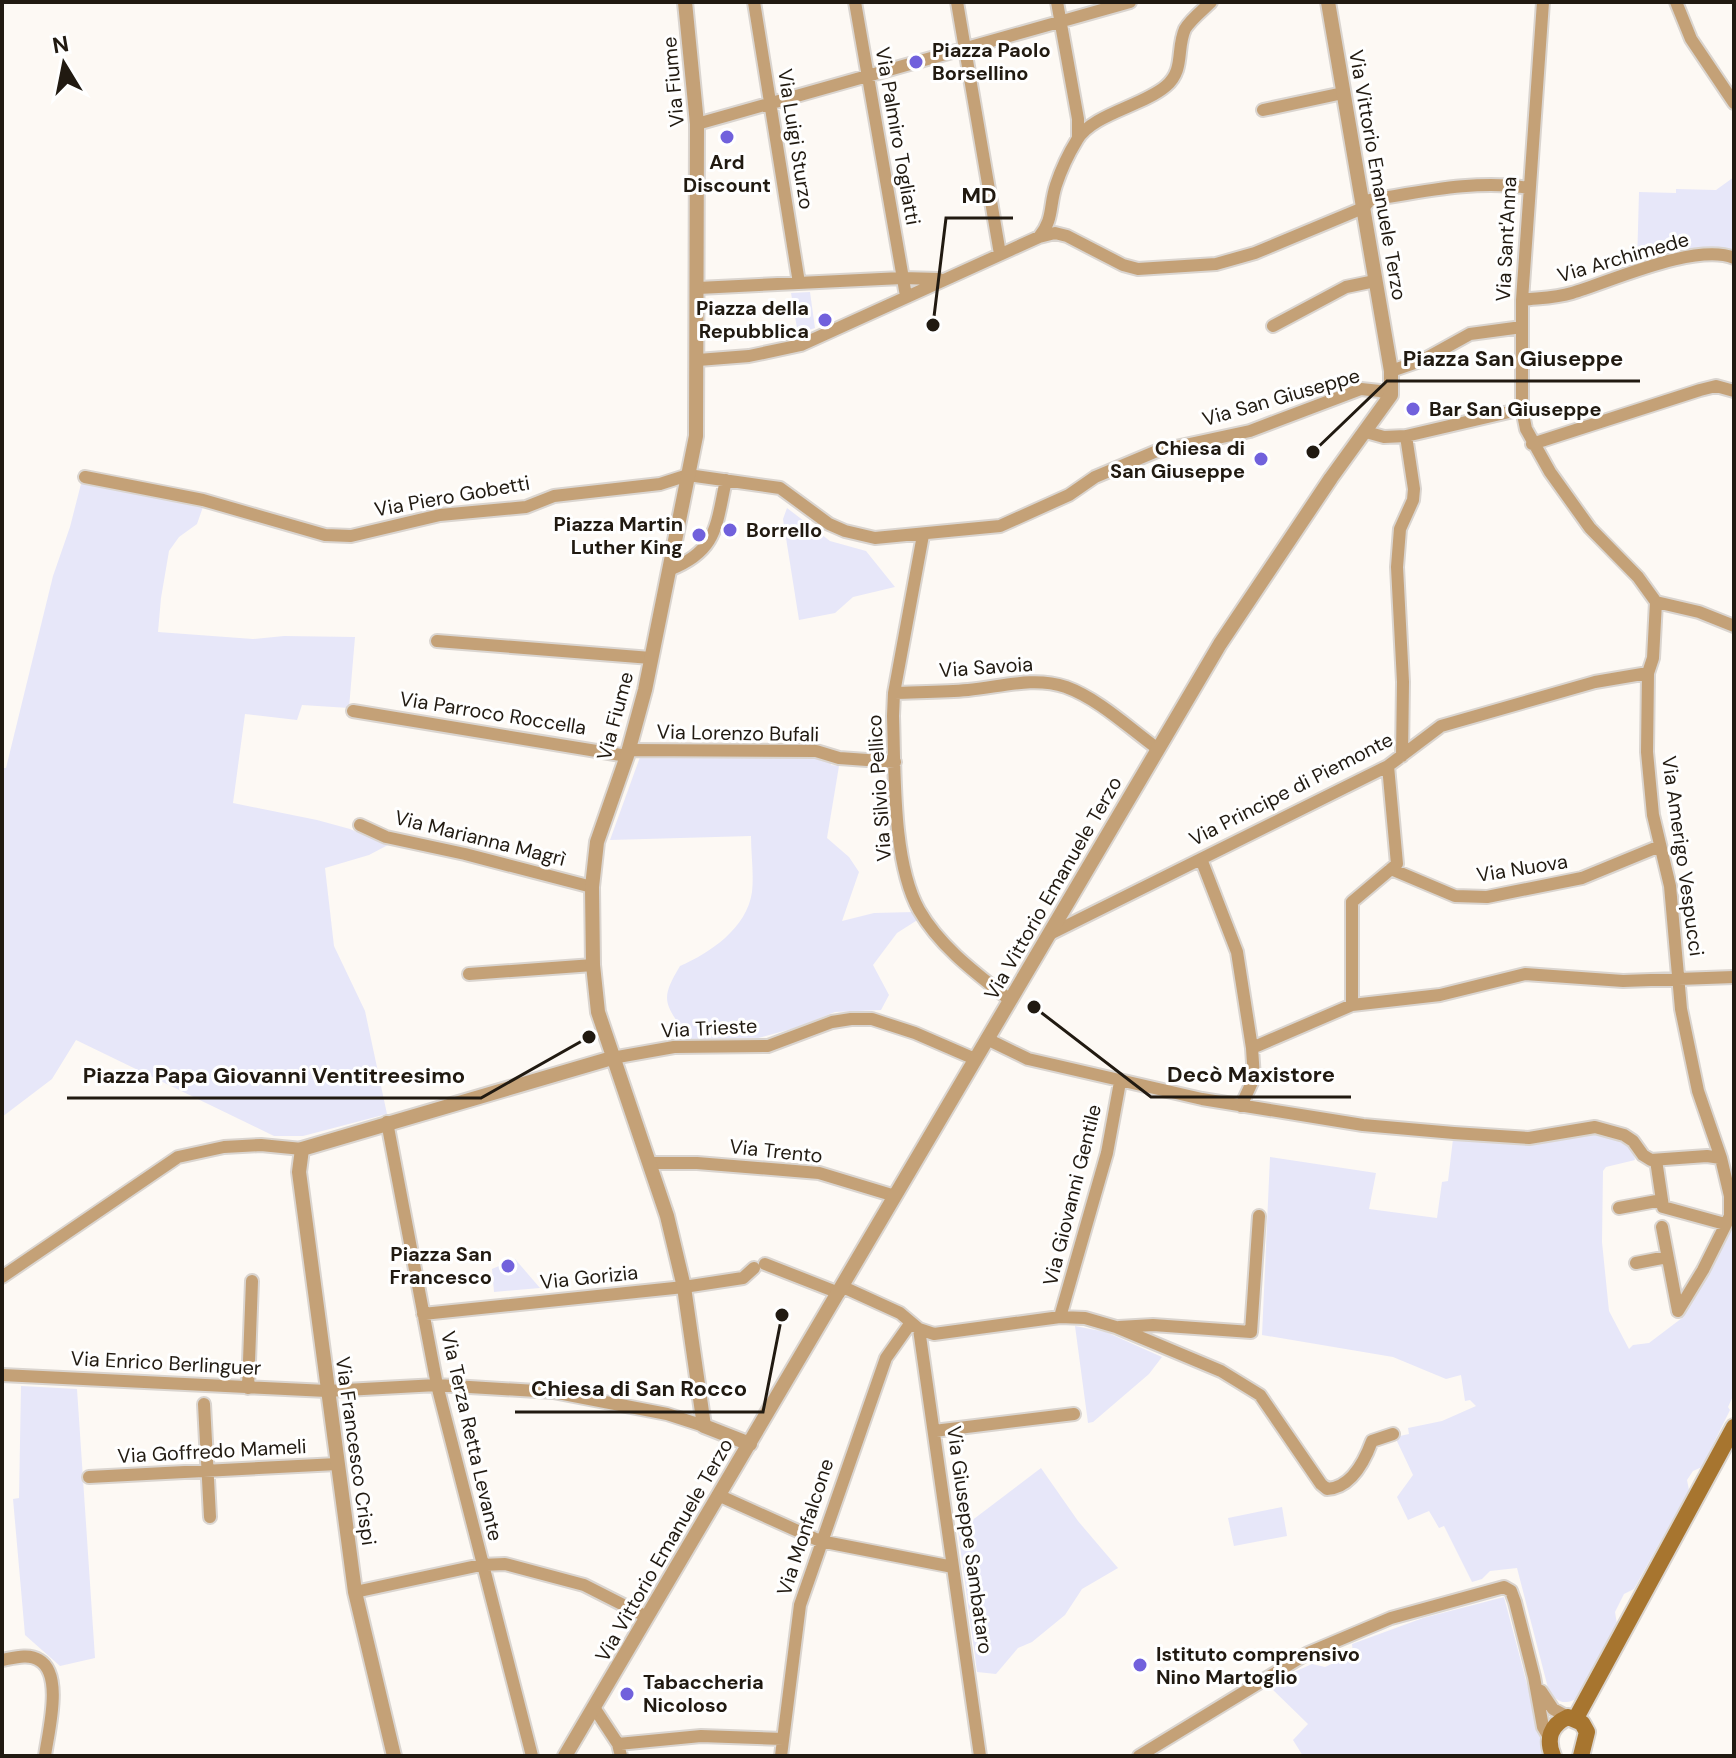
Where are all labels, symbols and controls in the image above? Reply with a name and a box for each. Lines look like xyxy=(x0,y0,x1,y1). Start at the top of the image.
north arrow xyxy=(24,24,104,104)
text: N xyxy=(50,29,71,60)
street label: Via Fiume xyxy=(656,36,690,128)
place label: Piazza Paolo Borsellino xyxy=(932,37,1051,86)
street label: Via Palmiro Togliatti xyxy=(870,45,926,227)
street label: Via Vittorio Emanuele Terzo xyxy=(1343,48,1413,302)
marker: Piazza Paolo Borsellino xyxy=(907,53,925,71)
street label: Via Luigi Sturzo xyxy=(772,67,820,211)
marker: Ard Discount xyxy=(718,128,736,146)
place label: Ard Discount xyxy=(683,149,771,198)
callout: MD xyxy=(946,172,1013,218)
street label: Via Sant'Anna xyxy=(1490,176,1522,302)
text: MD xyxy=(961,181,997,210)
street label: Via Archimede xyxy=(1554,226,1692,288)
place label: Piazza della Repubblica xyxy=(696,295,809,344)
marker: Piazza della Repubblica xyxy=(816,311,834,329)
callout: Piazza San Giuseppe xyxy=(1387,335,1640,381)
text: Piazza San Giuseppe xyxy=(1403,344,1623,373)
street label: Via San Giuseppe xyxy=(1199,362,1363,432)
place label: Bar San Giuseppe xyxy=(1429,396,1601,422)
marker: Bar San Giuseppe xyxy=(1404,400,1422,418)
place label: Chiesa di San Giuseppe xyxy=(1110,435,1245,484)
marker: Chiesa di San Giuseppe xyxy=(1252,450,1270,468)
street label: Via Piero Gobetti xyxy=(372,470,532,522)
place label: Piazza Martin Luther King xyxy=(553,511,683,560)
place label: Borrello xyxy=(746,517,822,543)
marker: Borrello xyxy=(721,521,739,539)
marker: Piazza Martin Luther King xyxy=(690,526,708,544)
street label: Via Savoia xyxy=(938,651,1034,683)
street label: Via Fiume xyxy=(591,669,639,763)
street label: Via Parroco Roccella xyxy=(398,685,588,741)
street label: Via Silvio Pellico xyxy=(861,714,897,862)
street label: Via Lorenzo Bufali xyxy=(656,719,820,747)
street label: Via Principe di Piemonte xyxy=(1185,726,1397,852)
street label: Via Amerigo Vespucci xyxy=(1656,754,1710,958)
street label: Via Vittorio Emanuele Terzo xyxy=(978,772,1128,1004)
street label: Via Marianna Magrì xyxy=(392,804,569,872)
street label: Via Nuova xyxy=(1475,848,1569,888)
street label: Via Trieste xyxy=(660,1012,758,1044)
callout: Decò Maxistore xyxy=(1151,1051,1351,1097)
callout: Piazza Papa Giovanni Ventitreesimo xyxy=(67,1052,481,1098)
text: Decò Maxistore xyxy=(1167,1060,1335,1089)
text: Piazza Papa Giovanni Ventitreesimo xyxy=(83,1061,465,1090)
street label: Via Giovanni Gentile xyxy=(1037,1102,1107,1288)
street label: Via Trento xyxy=(728,1133,824,1169)
place label: Piazza San Francesco xyxy=(389,1241,492,1290)
marker: Piazza San Francesco xyxy=(499,1257,517,1275)
street label: Via Gorizia xyxy=(539,1259,639,1295)
street label: Via Terza Retta Levante xyxy=(435,1329,509,1543)
street label: Via Enrico Berlinguer xyxy=(70,1345,262,1381)
street label: Via Francesco Crispi xyxy=(330,1355,382,1547)
callout: Chiesa di San Rocco xyxy=(515,1366,763,1412)
text: Chiesa di San Rocco xyxy=(531,1374,747,1403)
street label: Via Giuseppe Sambataro xyxy=(941,1424,999,1656)
street label: Via Goffredo Mameli xyxy=(117,1433,307,1469)
street label: Via Vittorio Emanuele Terzo xyxy=(589,1434,739,1666)
street label: Via Monfalcone xyxy=(771,1455,839,1599)
place label: Istituto comprensivo Nino Martoglio xyxy=(1156,1641,1360,1690)
marker: Istituto comprensivo Nino Martoglio xyxy=(1131,1656,1149,1674)
place label: Tabaccheria Nicoloso xyxy=(643,1669,764,1718)
marker: Tabaccheria Nicoloso xyxy=(618,1685,636,1703)

